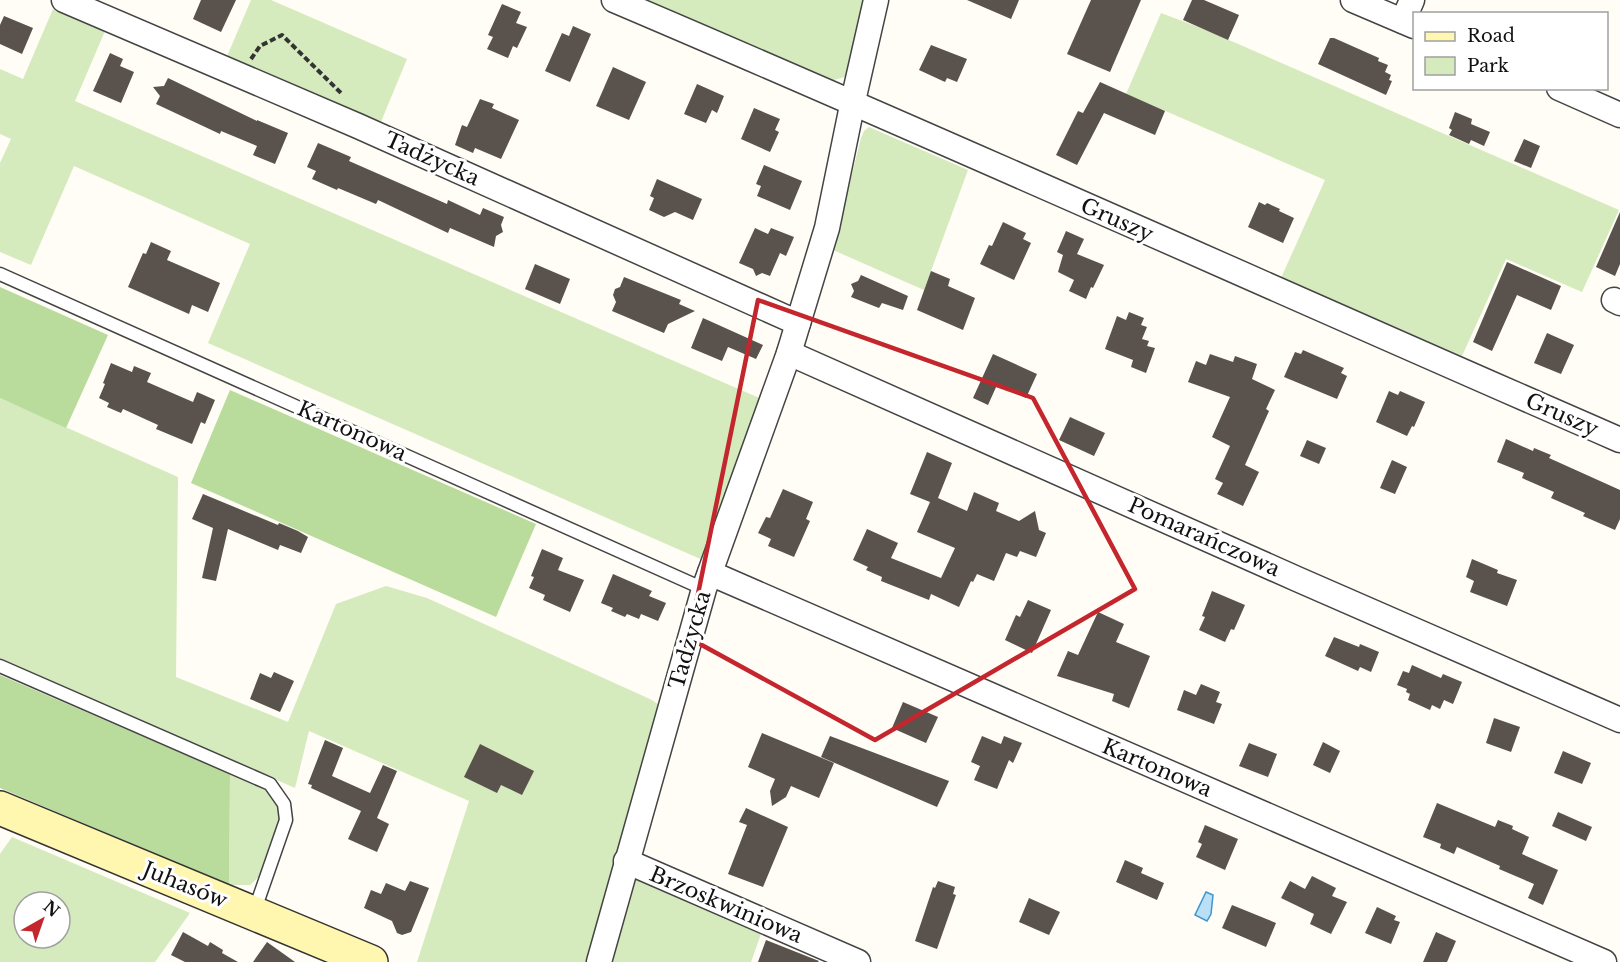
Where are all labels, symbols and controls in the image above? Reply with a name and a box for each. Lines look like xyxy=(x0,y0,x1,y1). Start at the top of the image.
legend xyxy=(1413,12,1608,90)
text: Road xyxy=(1467,25,1515,47)
text: Park xyxy=(1467,55,1509,77)
street label: Tadżycka xyxy=(381,127,484,192)
street label: Gruszy xyxy=(1077,192,1158,248)
street label: Gruszy xyxy=(1522,387,1603,443)
street label: Kartonowa xyxy=(293,395,411,467)
street label: Pomarańczowa xyxy=(1124,492,1284,582)
street label: Tadżycka xyxy=(664,588,717,692)
street label: Kartonowa xyxy=(1098,733,1216,803)
street label: Juhasów xyxy=(136,855,231,914)
street label: Brzoskwiniowa xyxy=(646,861,807,949)
north arrow xyxy=(12,890,72,950)
text: N xyxy=(39,896,64,921)

